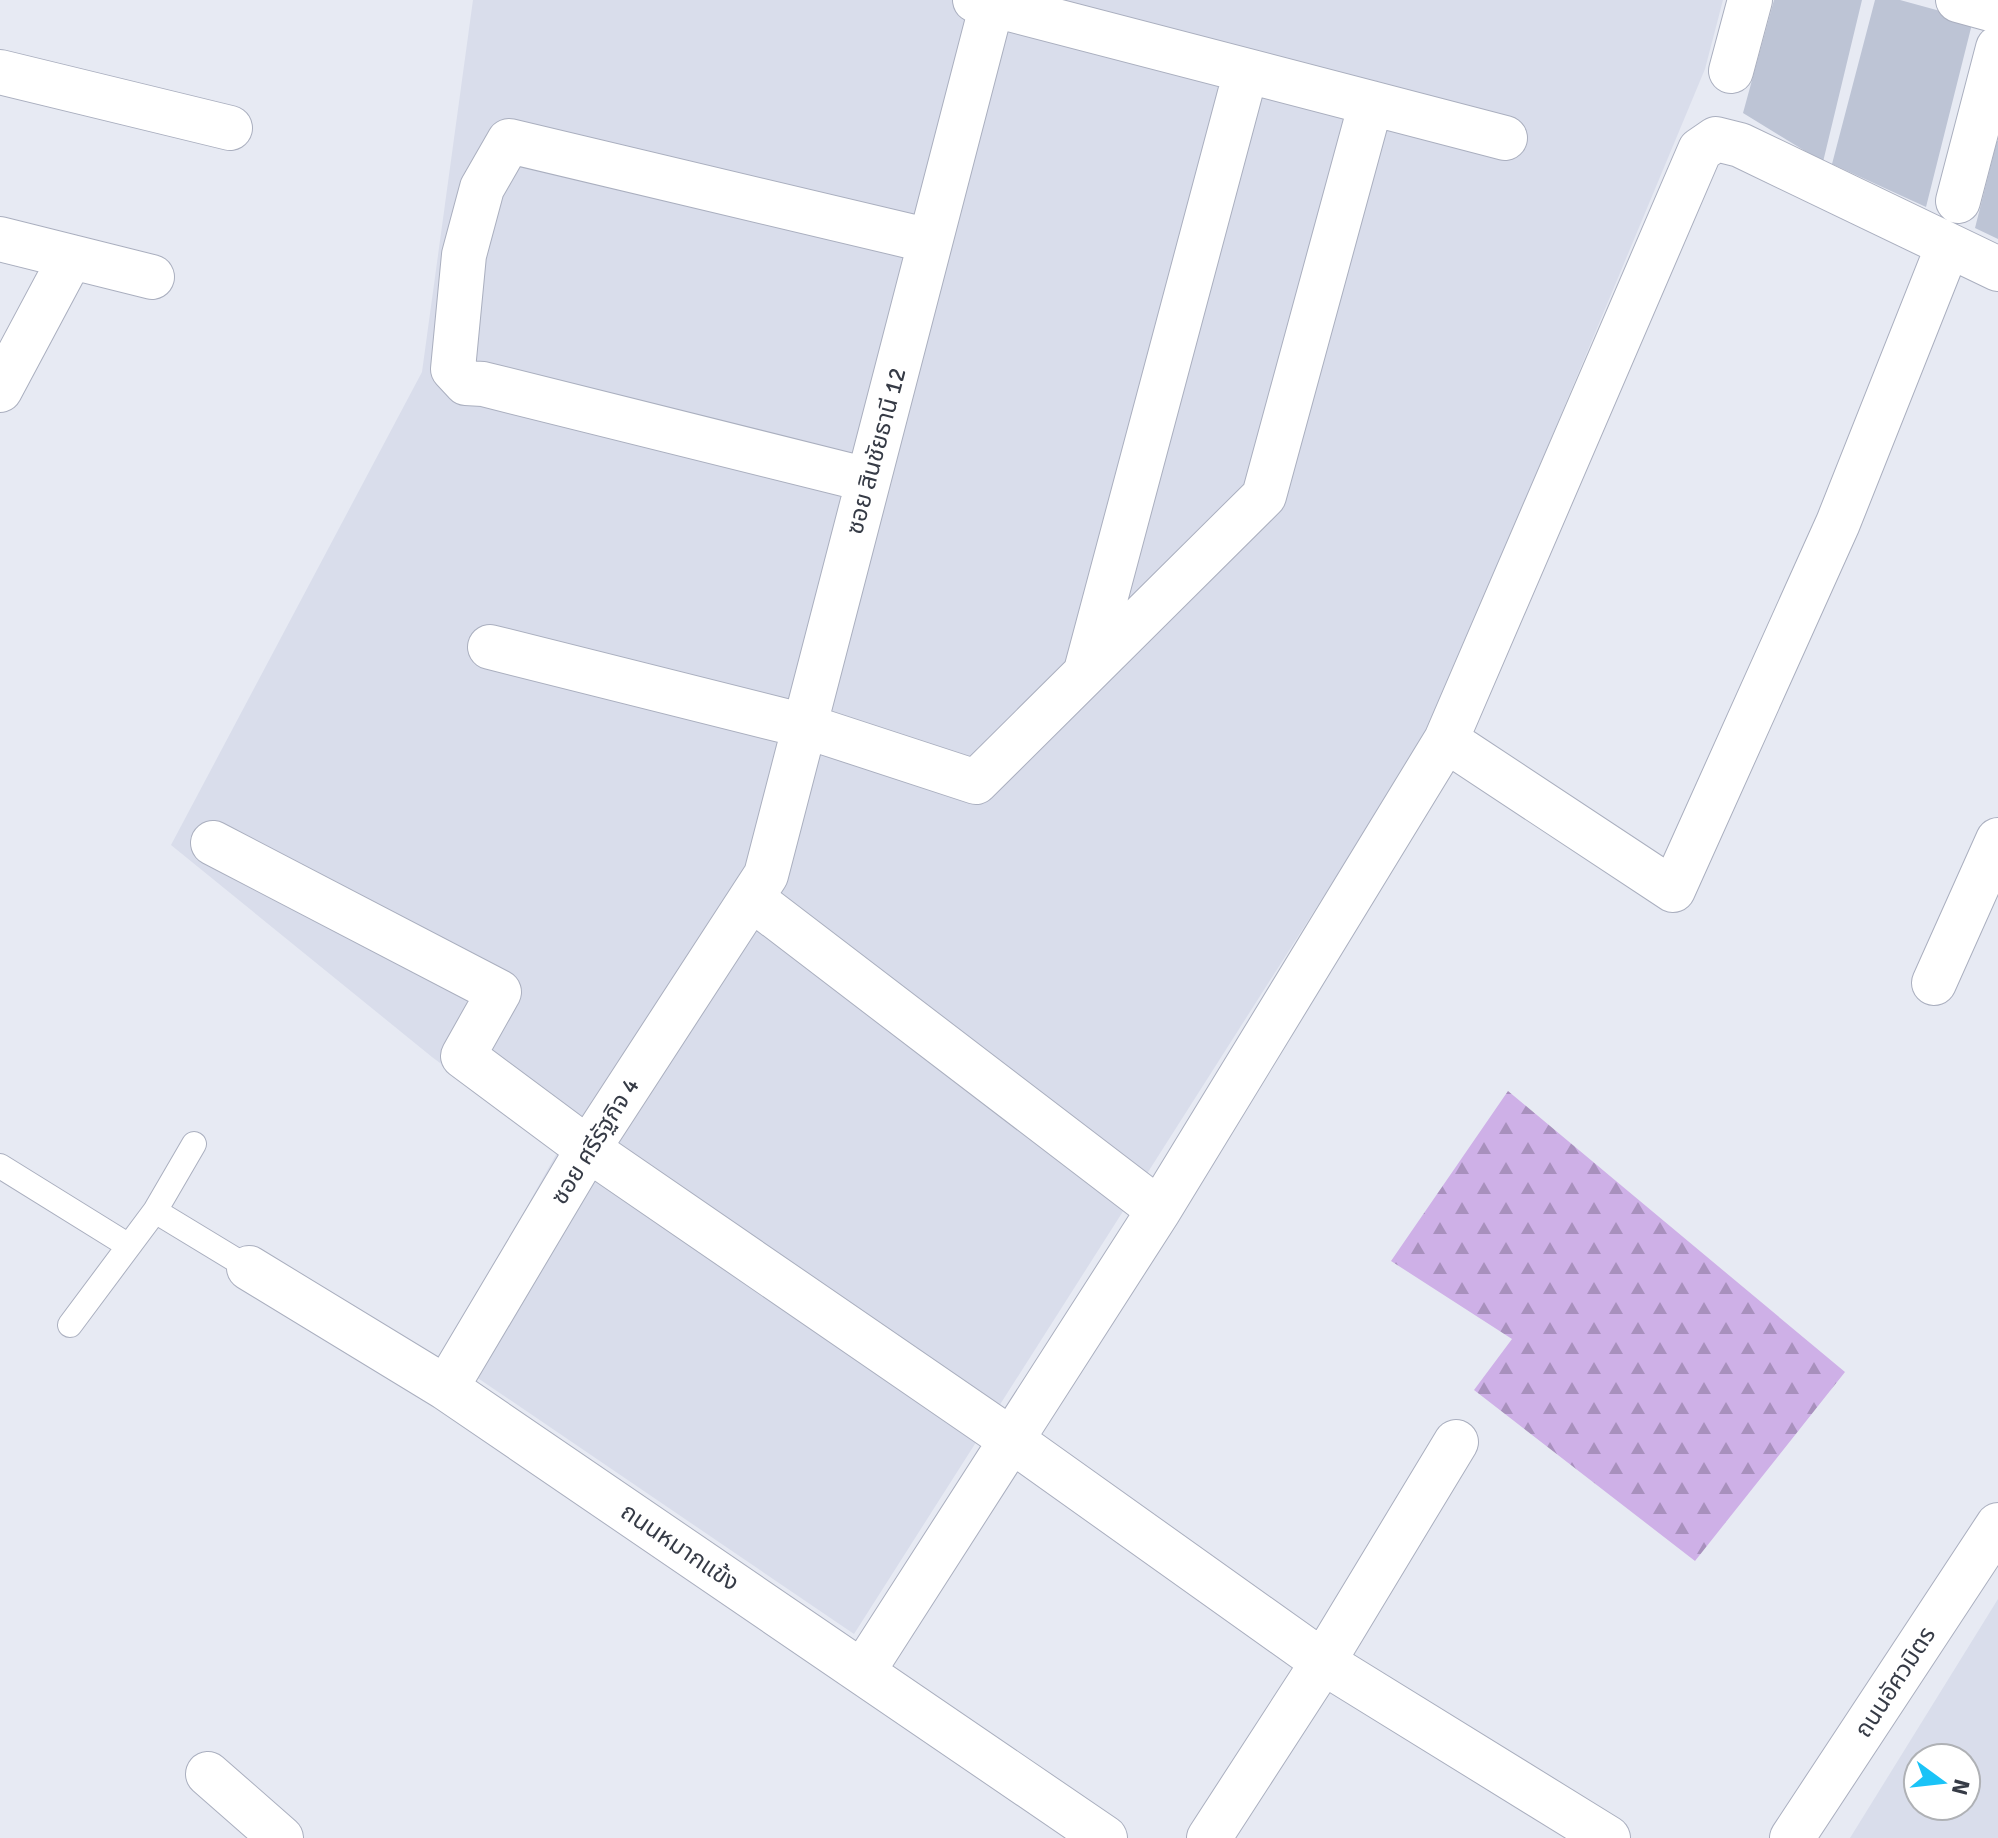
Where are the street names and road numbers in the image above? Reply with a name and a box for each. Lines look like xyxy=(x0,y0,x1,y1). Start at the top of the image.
street label: ซอย สินชัยธานี 12 xyxy=(839,364,913,538)
street label: ซอย ศรีรัฐกิจ 4 xyxy=(544,1072,646,1210)
street label: ถนนหมากแข้ง xyxy=(615,1496,745,1598)
street label: ถนนอัศวมิตร xyxy=(1848,1621,1942,1743)

